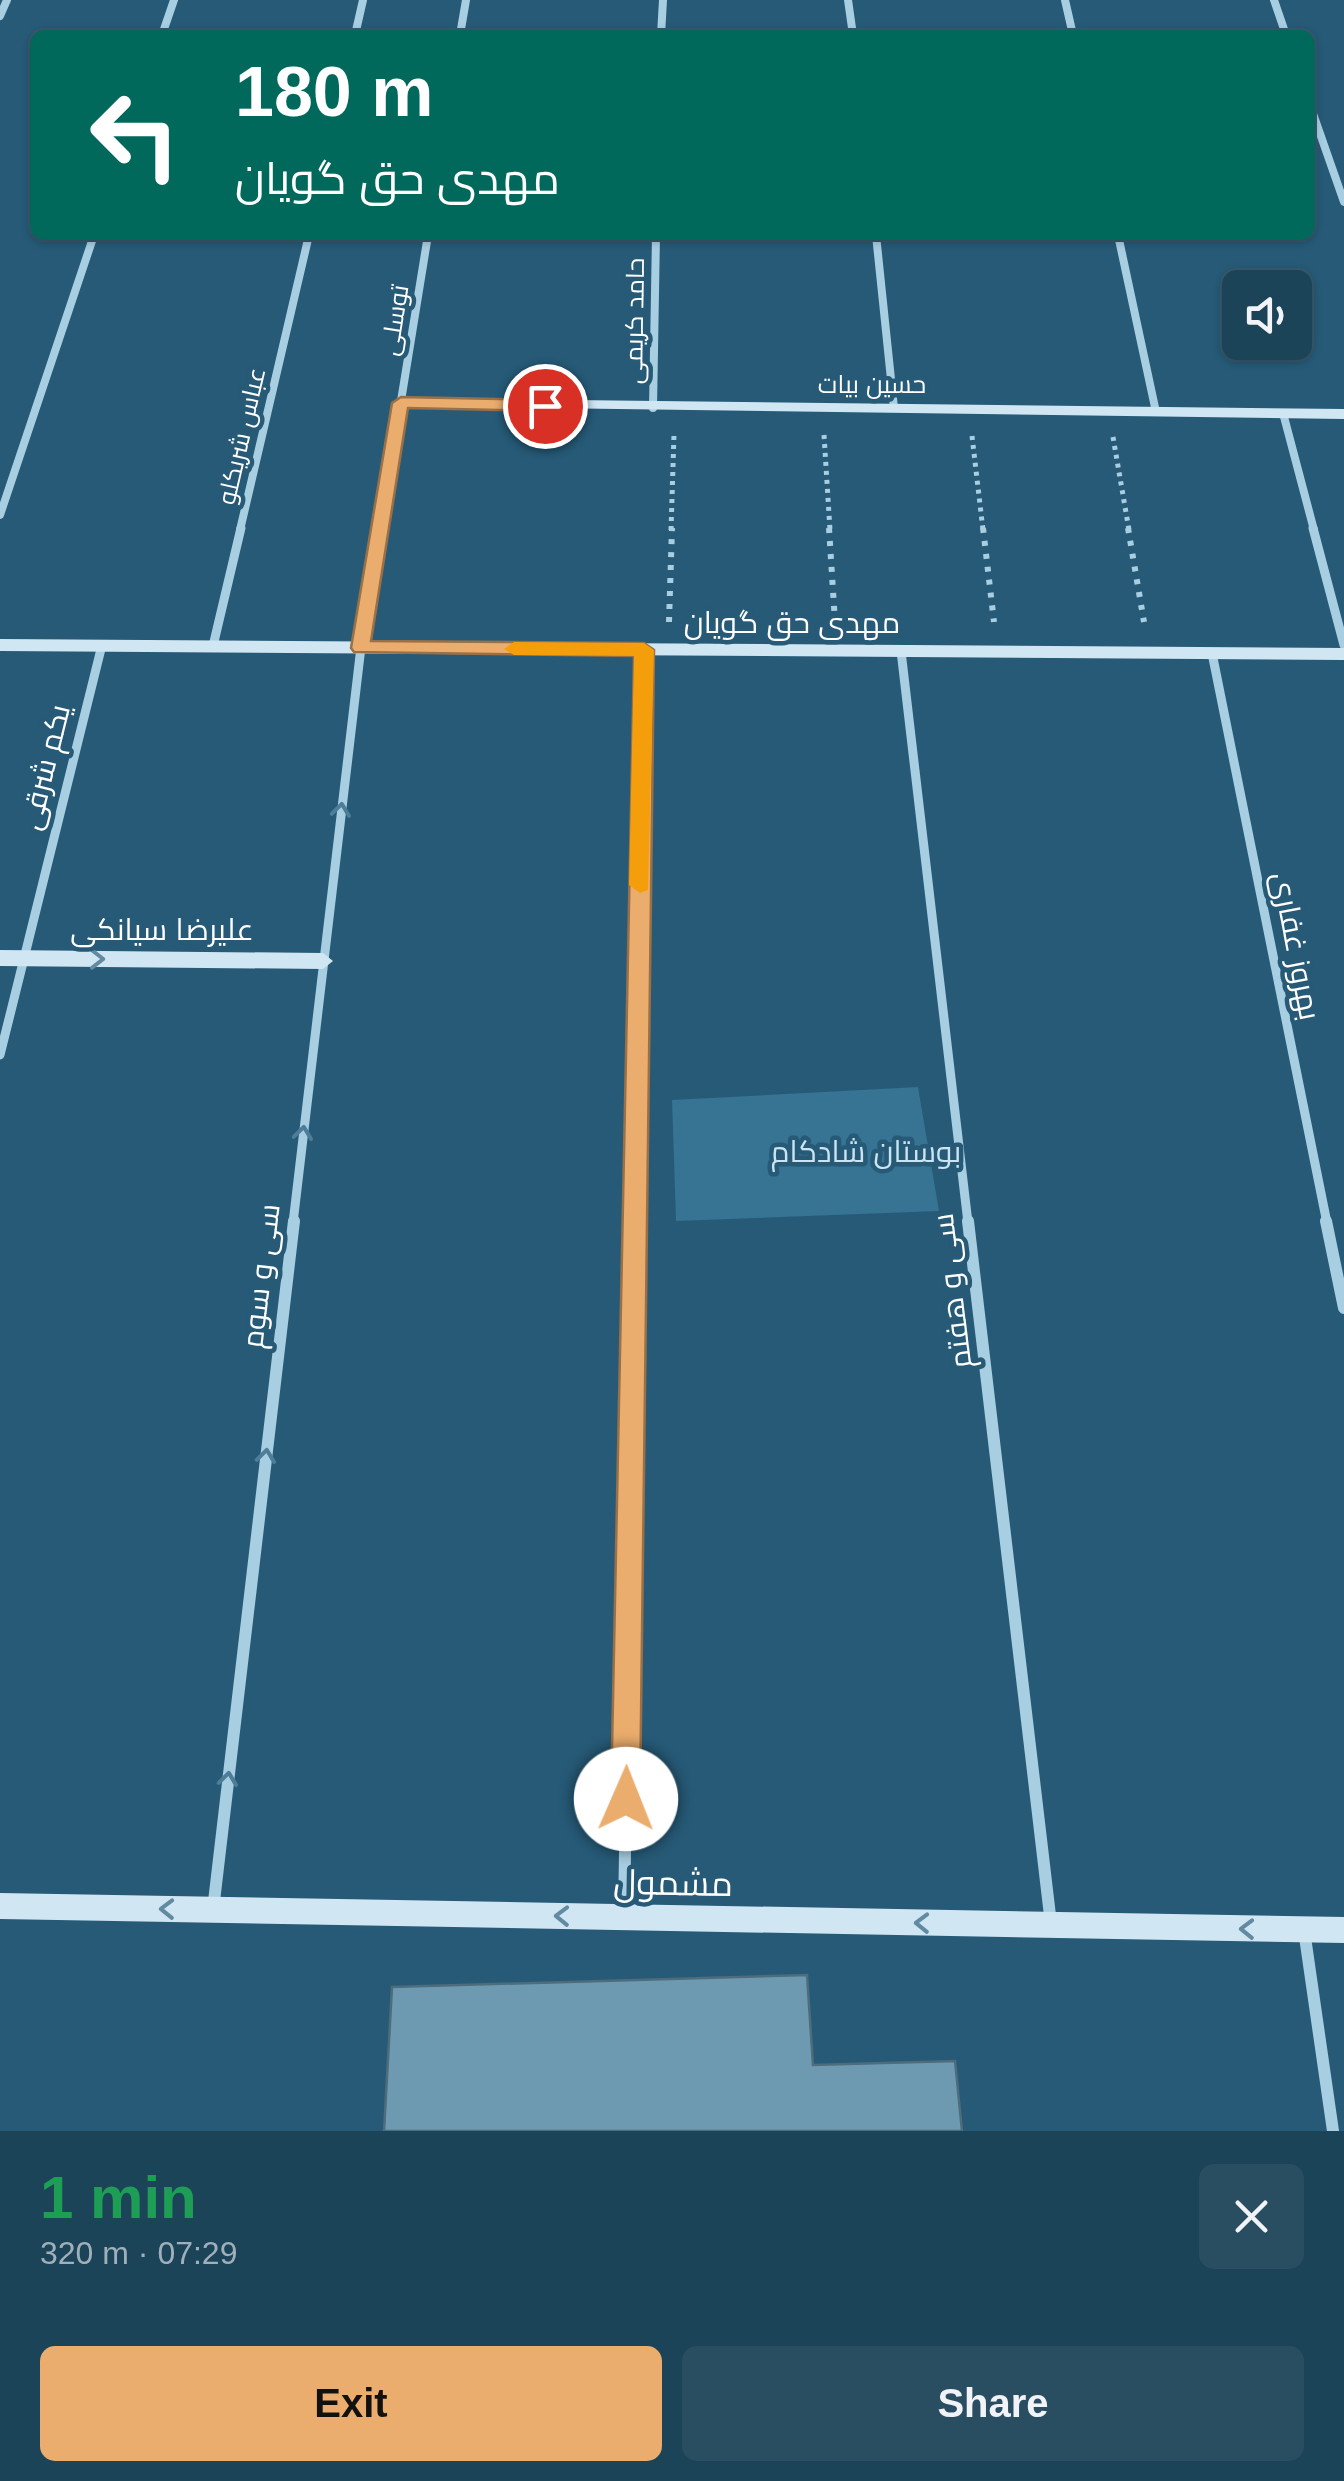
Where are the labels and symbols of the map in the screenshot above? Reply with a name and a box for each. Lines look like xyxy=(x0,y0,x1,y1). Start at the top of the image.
street label: حامد کریمی xyxy=(619,258,650,384)
street label: توسلی xyxy=(375,282,414,358)
pin xyxy=(503,364,588,449)
street label: عباس شریکلو xyxy=(212,365,271,507)
street label: حسین بیات xyxy=(818,370,926,399)
street label: مهدی حق گویان xyxy=(684,606,900,641)
street label: یکم شرقی xyxy=(13,701,80,834)
one-way arrow xyxy=(330,802,351,818)
street label: بهروز غفاری xyxy=(1264,869,1327,1023)
street label: علیرضا سیانکی xyxy=(70,913,254,948)
one-way arrow xyxy=(90,949,106,970)
one-way arrow xyxy=(292,1125,313,1141)
park label: بوستان شادکام xyxy=(771,1135,961,1172)
street label: سی و سوم xyxy=(235,1202,290,1351)
street label: سی و هفتم xyxy=(926,1211,981,1370)
one-way arrow xyxy=(254,1447,275,1464)
position arrow xyxy=(574,1747,678,1851)
one-way arrow xyxy=(217,1770,238,1786)
street label: مشمول xyxy=(613,1862,733,1905)
one-way arrow xyxy=(158,1899,174,1920)
one-way arrow xyxy=(553,1906,569,1927)
one-way arrow xyxy=(913,1912,928,1934)
one-way arrow xyxy=(1238,1918,1254,1939)

